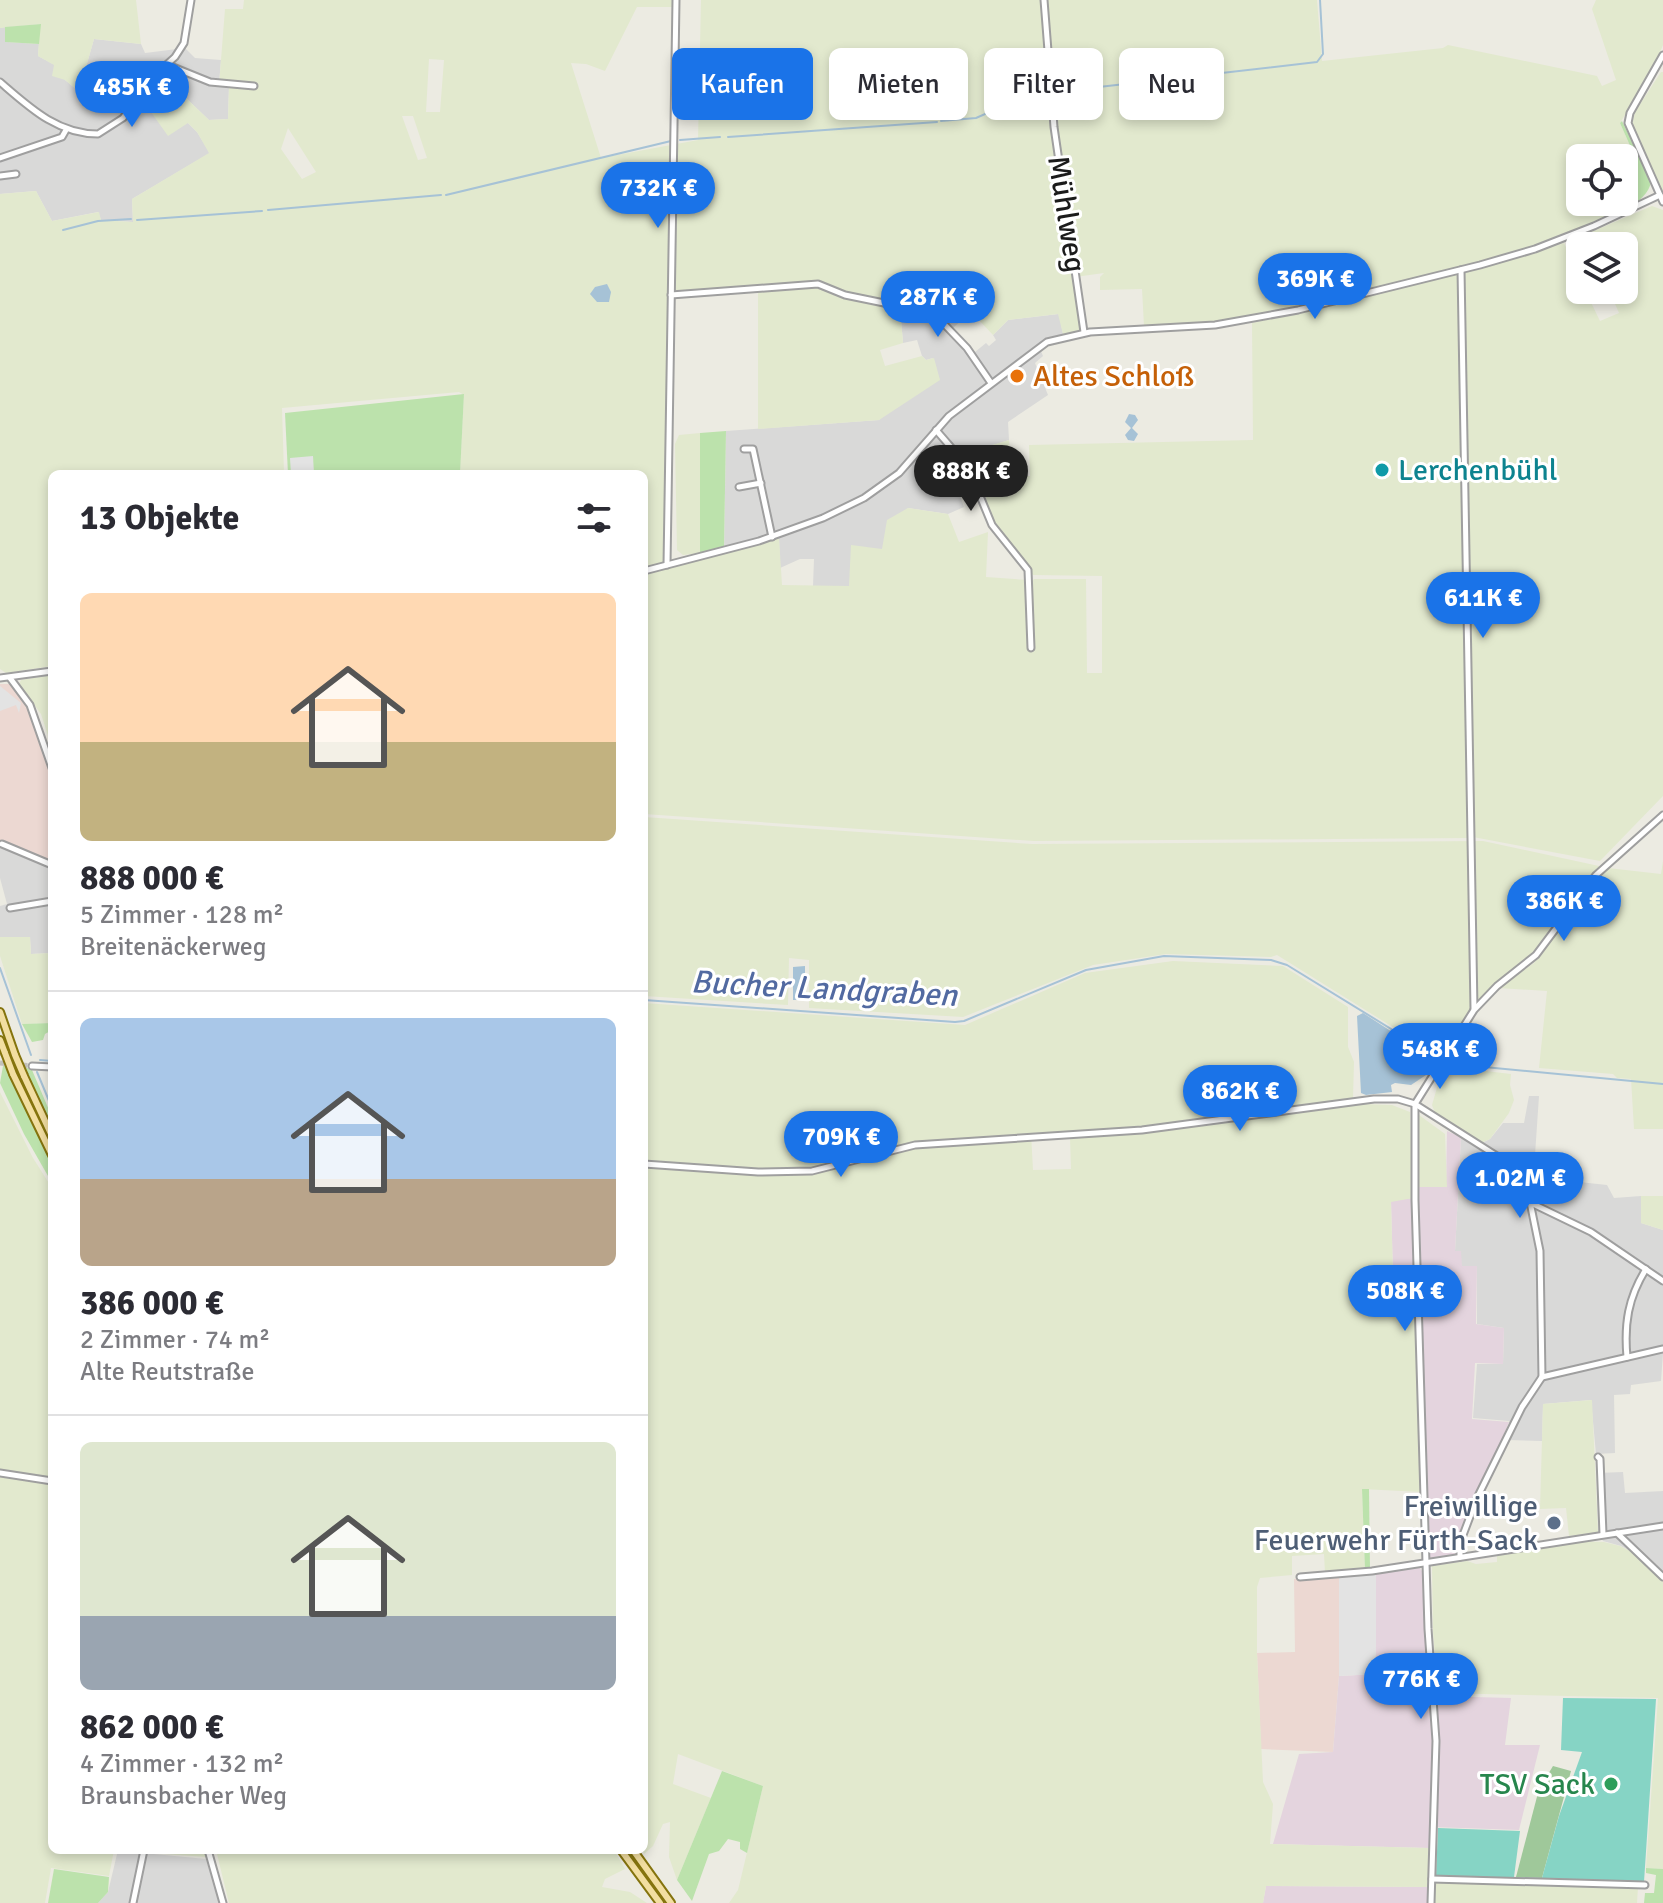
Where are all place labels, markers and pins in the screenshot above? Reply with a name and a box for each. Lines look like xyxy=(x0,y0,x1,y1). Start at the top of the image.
pin: 485K € xyxy=(67,61,197,129)
pin: 732K € xyxy=(593,162,723,230)
pin: 369K € xyxy=(1250,253,1380,321)
pin: 287K € xyxy=(873,271,1003,339)
place label: Altes Schloß xyxy=(1033,358,1194,395)
marker: Altes Schloß xyxy=(1008,367,1026,385)
pin: 888K € xyxy=(906,445,1036,513)
place label: Lerchenbühl xyxy=(1398,452,1558,489)
marker: Lerchenbühl xyxy=(1373,461,1391,479)
pin: 611K € xyxy=(1418,572,1548,640)
pin: 386K € xyxy=(1499,875,1629,943)
pin: 548K € xyxy=(1375,1023,1505,1091)
pin: 862K € xyxy=(1175,1065,1305,1133)
pin: 709K € xyxy=(776,1111,906,1179)
pin: 1.02M € xyxy=(1446,1152,1594,1220)
pin: 508K € xyxy=(1340,1265,1470,1333)
place label: Freiwillige Feuerwehr Fürth-Sack xyxy=(1254,1488,1538,1559)
marker: Freiwillige Feuerwehr Fürth-Sack xyxy=(1545,1514,1563,1532)
pin: 776K € xyxy=(1356,1653,1486,1721)
place label: TSV Sack xyxy=(1480,1766,1595,1803)
marker: TSV Sack xyxy=(1602,1775,1620,1793)

